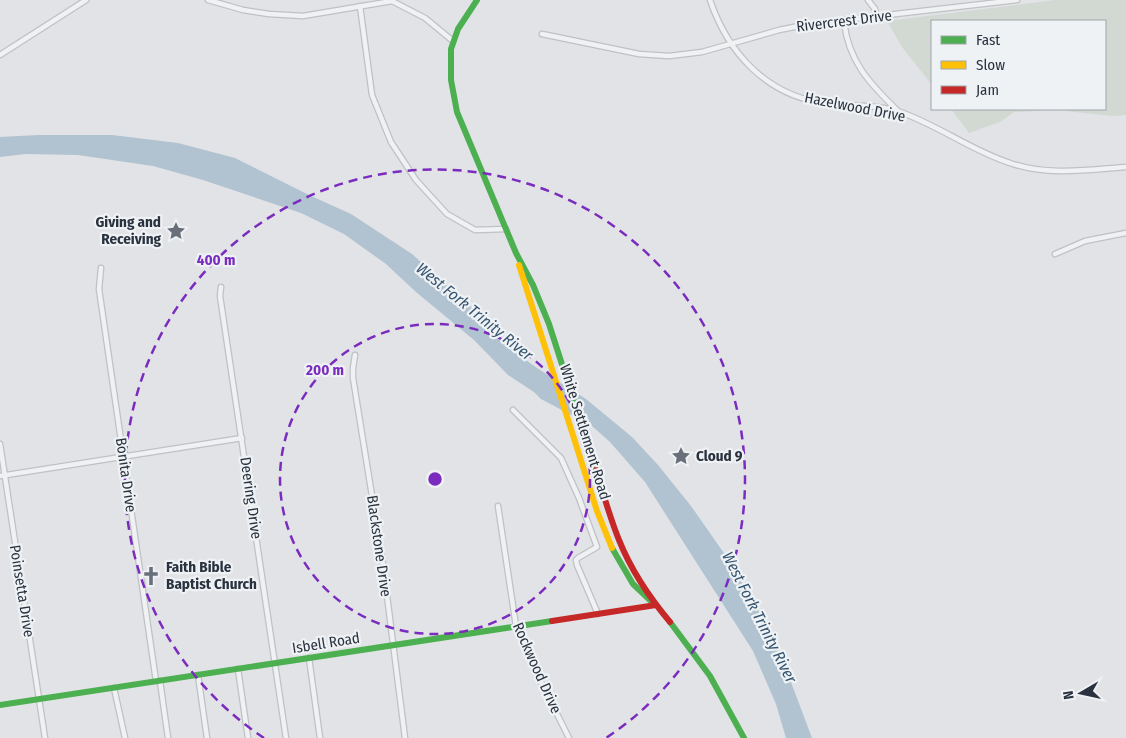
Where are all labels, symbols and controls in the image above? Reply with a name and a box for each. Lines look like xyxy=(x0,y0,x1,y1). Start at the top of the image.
street label: Rivercrest Drive xyxy=(795,6,893,36)
legend xyxy=(931,20,1106,110)
text: Fast xyxy=(976,31,1000,49)
text: Slow xyxy=(976,56,1005,74)
text: Jam xyxy=(976,81,999,99)
street label: Hazelwood Drive xyxy=(803,88,907,126)
place label: Giving and Receiving xyxy=(95,213,162,248)
place icon: Giving and Receiving xyxy=(165,220,187,242)
text: 400 m xyxy=(197,251,235,269)
water label: West Fork Trinity River xyxy=(413,259,537,365)
text: 200 m xyxy=(305,361,344,379)
street label: White Settlement Road xyxy=(556,362,614,502)
street label: Bonita Drive xyxy=(112,437,140,513)
place icon: Cloud 9 xyxy=(670,445,692,467)
place label: Cloud 9 xyxy=(696,447,743,465)
street label: Deering Drive xyxy=(236,456,266,540)
centre of rings xyxy=(426,470,444,488)
street label: Blackstone Drive xyxy=(363,494,395,598)
street label: Poinsetta Drive xyxy=(6,544,38,638)
water label: West Fork Trinity River xyxy=(718,548,801,686)
place label: Faith Bible Baptist Church xyxy=(166,558,257,593)
church icon: Faith Bible Baptist Church xyxy=(140,565,162,587)
street label: Rockwood Drive xyxy=(509,619,565,717)
street label: Isbell Road xyxy=(291,629,361,657)
north arrow xyxy=(1056,668,1106,718)
text: N xyxy=(1060,689,1078,700)

